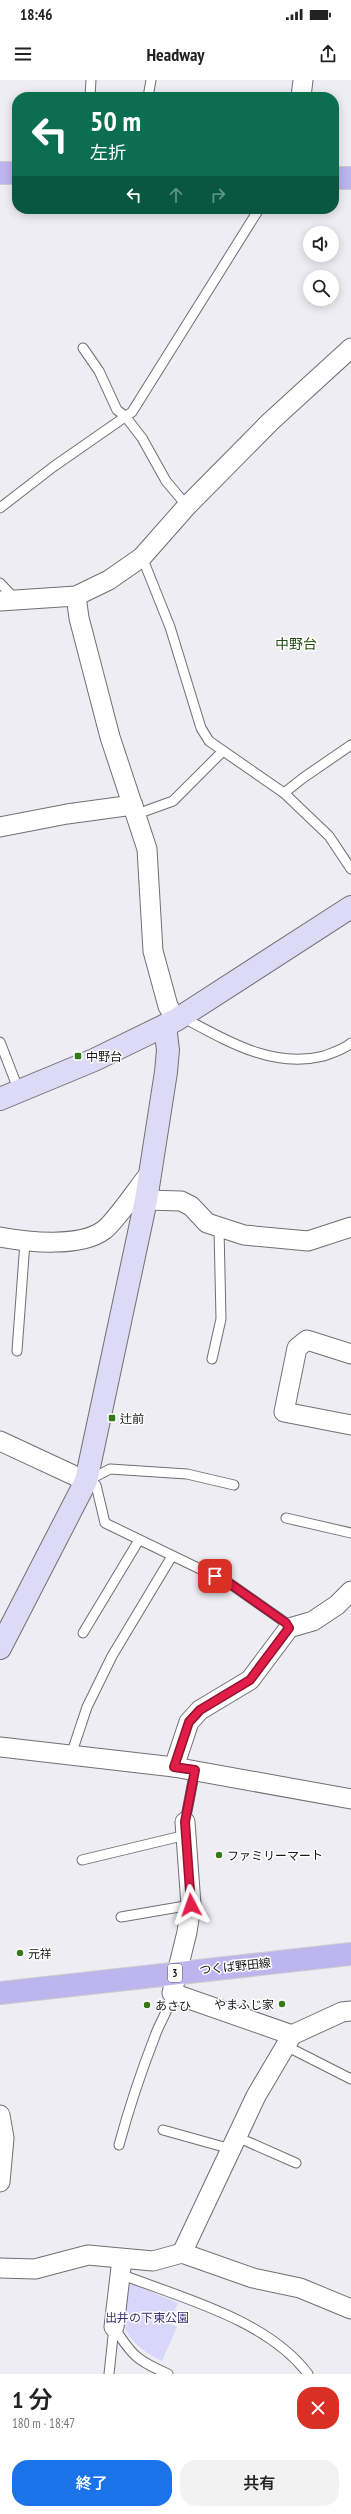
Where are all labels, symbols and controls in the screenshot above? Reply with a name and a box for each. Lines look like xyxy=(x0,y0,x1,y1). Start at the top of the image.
text: 18:46 xyxy=(20,5,52,24)
icon: menu xyxy=(12,43,34,65)
text: Headway xyxy=(146,43,205,66)
icon: share xyxy=(317,43,339,65)
text: 50 m xyxy=(90,102,141,139)
icon: left xyxy=(24,108,76,160)
text: 左折 xyxy=(90,141,126,164)
icon: left xyxy=(123,184,145,206)
icon: ahead xyxy=(165,184,187,206)
icon: right xyxy=(207,184,229,206)
map controls xyxy=(303,226,339,306)
button: sound xyxy=(303,226,339,262)
button: search xyxy=(303,270,339,306)
district label: 中野台 xyxy=(275,635,317,653)
place label: 中野台 xyxy=(86,1049,122,1064)
marker: 中野台 xyxy=(73,1051,83,1061)
place label: 辻前 xyxy=(120,1411,144,1426)
marker: 辻前 xyxy=(107,1413,117,1423)
pin xyxy=(198,1559,232,1593)
icon: arrive xyxy=(204,1565,226,1587)
place label: ファミリーマート xyxy=(227,1848,323,1863)
marker: ファミリーマート xyxy=(214,1850,224,1860)
position arrow xyxy=(170,1884,212,1926)
place label: 元祥 xyxy=(28,1946,52,1961)
marker: 元祥 xyxy=(15,1948,25,1958)
street label: つくば野田線 xyxy=(198,1955,272,1977)
road number: 3 xyxy=(168,1964,182,1982)
place label: やまふじ家 xyxy=(214,1997,274,2012)
place label: あさひ xyxy=(155,1998,191,2013)
marker: やまふじ家 xyxy=(277,1999,287,2009)
marker: あさひ xyxy=(142,2000,152,2010)
park label: 出井の下東公園 xyxy=(105,2310,189,2325)
text: 1 分 xyxy=(12,2384,52,2415)
button: close xyxy=(297,2387,339,2429)
text: 180 m · 18:47 xyxy=(12,2415,75,2432)
button: 終了 xyxy=(12,2460,172,2506)
button: 共有 xyxy=(180,2460,339,2506)

